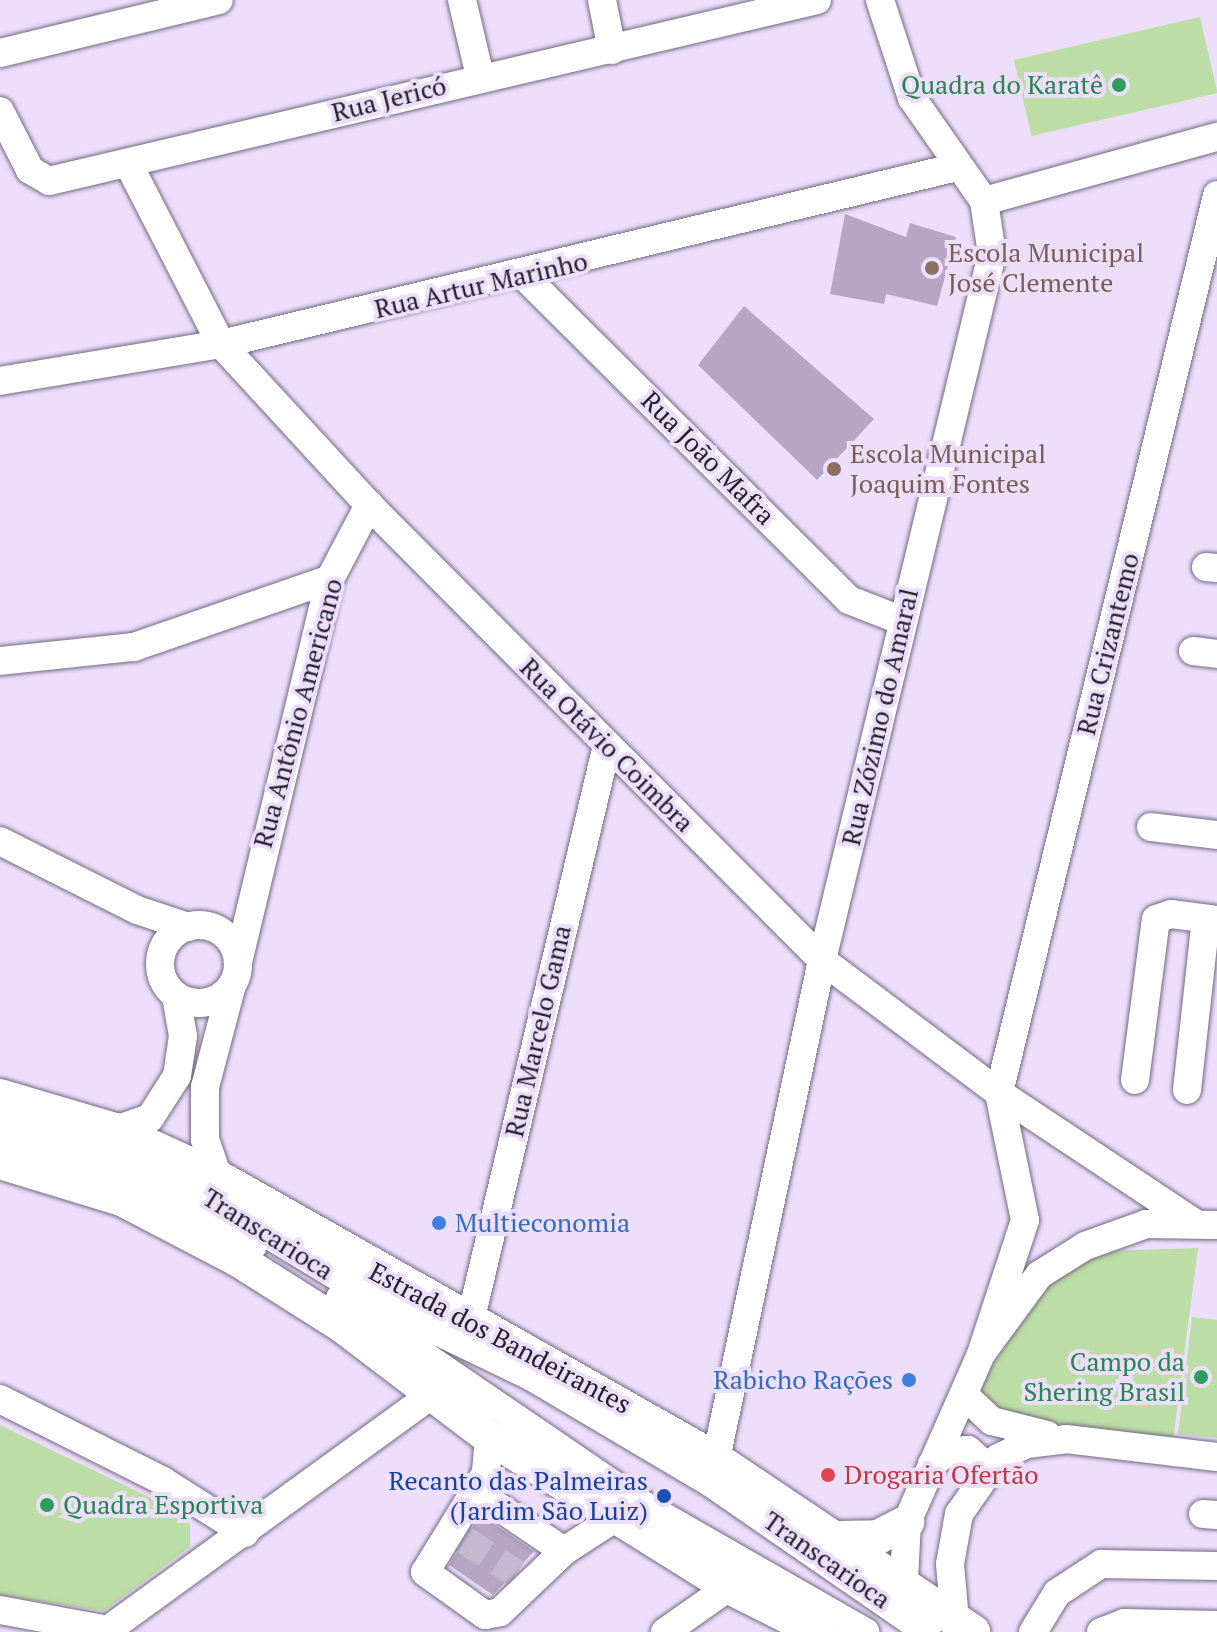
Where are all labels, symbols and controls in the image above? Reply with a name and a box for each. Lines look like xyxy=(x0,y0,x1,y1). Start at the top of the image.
place label: Quadra do Karatê xyxy=(901,69,1103,101)
street label: Rua Jericó xyxy=(329,70,449,128)
marker: Quadra do Karatê xyxy=(1110,76,1128,94)
place label: Escola Municipal José Clemente xyxy=(948,237,1144,298)
street label: Rua Artur Marinho xyxy=(371,245,591,325)
marker: Escola Municipal José Clemente xyxy=(923,259,941,277)
street label: Rua João Mafra xyxy=(635,385,781,531)
place label: Escola Municipal Joaquim Fontes xyxy=(850,438,1046,500)
marker: Escola Municipal Joaquim Fontes xyxy=(825,460,843,478)
street label: Rua Crizantemo xyxy=(1070,550,1146,738)
street label: Rua Antônio Americano xyxy=(247,575,349,851)
street label: Rua Zózimo do Amaral xyxy=(835,585,925,849)
street label: Rua Otávio Coimbra xyxy=(514,652,700,838)
street label: Rua Marcelo Gama xyxy=(498,922,578,1140)
street label: Transcarioca xyxy=(197,1182,339,1286)
place label: Multieconomia xyxy=(455,1207,630,1239)
marker: Multieconomia xyxy=(430,1214,448,1232)
street label: Estrada dos Bandeirantes xyxy=(364,1256,636,1420)
place label: Campo da Shering Brasil xyxy=(1023,1346,1185,1408)
place label: Rabicho Rações xyxy=(713,1364,893,1396)
marker: Campo da Shering Brasil xyxy=(1192,1368,1210,1386)
marker: Rabicho Rações xyxy=(900,1371,918,1389)
place label: Drogaria Ofertão xyxy=(844,1459,1039,1491)
place label: Recanto das Palmeiras (Jardim São Luiz) xyxy=(389,1465,648,1526)
marker: Drogaria Ofertão xyxy=(819,1466,837,1484)
marker: Recanto das Palmeiras (Jardim São Luiz) xyxy=(655,1487,673,1505)
place label: Quadra Esportiva xyxy=(63,1489,263,1521)
marker: Quadra Esportiva xyxy=(38,1496,56,1514)
street label: Transcarioca xyxy=(758,1505,896,1615)

